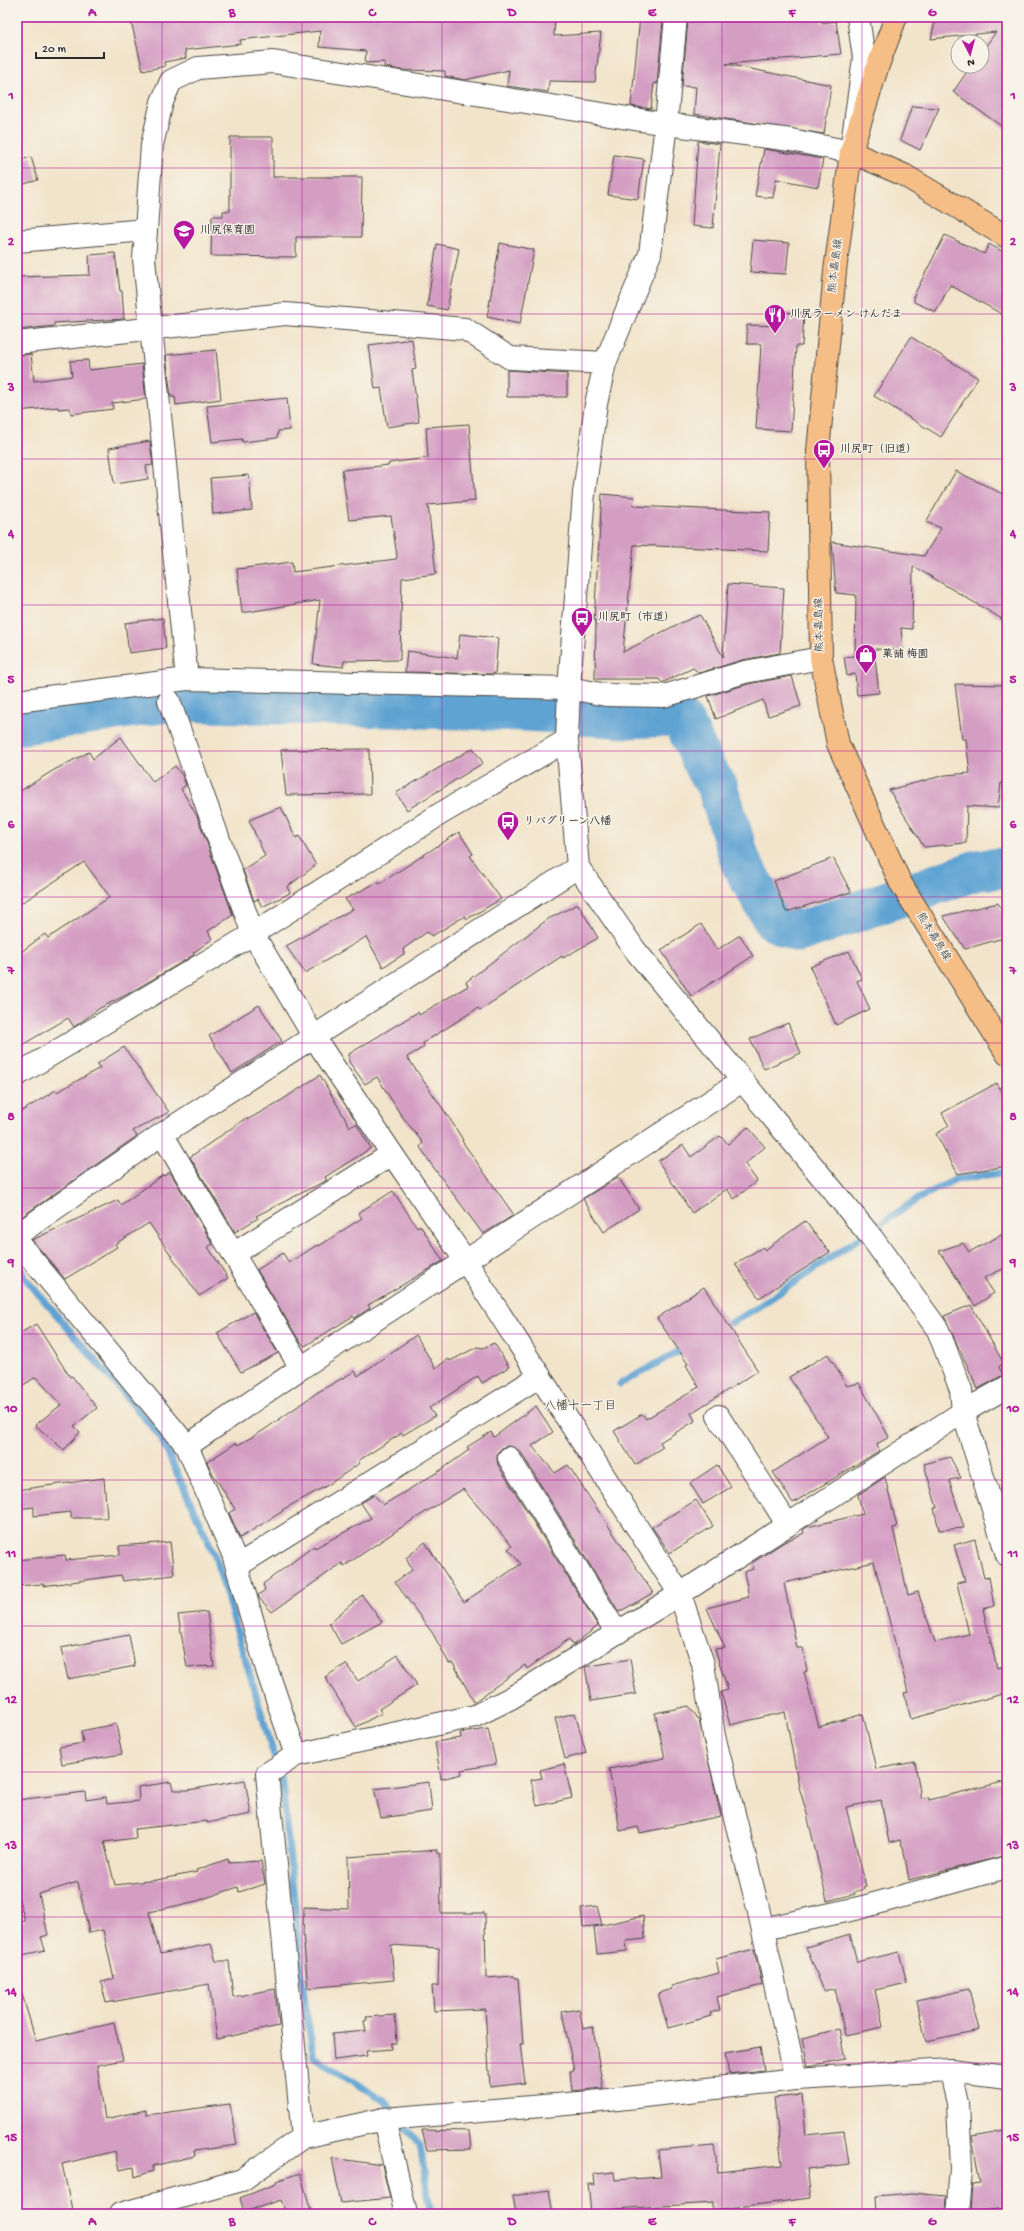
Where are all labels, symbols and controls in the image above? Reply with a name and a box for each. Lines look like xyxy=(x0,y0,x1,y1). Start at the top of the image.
text: A xyxy=(87,6,97,21)
text: B xyxy=(228,6,237,21)
text: C xyxy=(367,6,377,21)
text: D xyxy=(507,6,517,21)
text: E xyxy=(648,6,657,21)
text: F xyxy=(788,6,797,21)
text: G xyxy=(928,6,937,21)
scale bar xyxy=(36,34,104,60)
north arrow xyxy=(950,34,990,74)
text: 20 m xyxy=(42,43,67,57)
text: N xyxy=(967,56,975,68)
text: 1 xyxy=(7,89,14,104)
text: 1 xyxy=(1009,89,1016,104)
school or university icon: 川尻保育園 xyxy=(171,218,197,251)
place label: 川尻保育園 xyxy=(200,224,255,237)
text: 2 xyxy=(8,235,15,250)
text: 2 xyxy=(1010,235,1017,250)
street label: 熊本嘉島線 xyxy=(826,238,845,294)
restaurant icon: 川尻ラーメン けんだま xyxy=(762,302,788,335)
place label: 川尻ラーメン けんだま xyxy=(790,308,903,321)
text: 3 xyxy=(7,381,15,396)
text: 3 xyxy=(1009,381,1017,396)
bus stop icon: 川尻町（旧道） xyxy=(811,437,837,470)
place label: 川尻町（旧道） xyxy=(840,443,917,456)
text: 4 xyxy=(7,527,15,542)
text: 4 xyxy=(1009,527,1017,542)
street label: 熊本嘉島線 xyxy=(813,597,826,653)
bus stop icon: 川尻町（市道） xyxy=(569,605,595,638)
place label: 川尻町（市道） xyxy=(598,611,675,624)
shop icon: 菓舗 梅園 xyxy=(853,642,879,675)
place label: 菓舗 梅園 xyxy=(882,648,929,661)
text: 5 xyxy=(8,673,15,688)
text: 5 xyxy=(1010,673,1017,688)
bus stop icon: リバグリーン八幡 xyxy=(495,809,521,842)
place label: リバグリーン八幡 xyxy=(524,815,611,828)
text: 6 xyxy=(8,818,15,833)
text: 6 xyxy=(1010,818,1017,833)
street label: 熊本嘉島線 xyxy=(913,910,954,964)
text: 7 xyxy=(7,964,16,979)
text: 7 xyxy=(1009,964,1018,979)
text: 8 xyxy=(7,1110,15,1125)
text: 8 xyxy=(1009,1110,1017,1125)
text: 9 xyxy=(7,1256,15,1271)
text: 9 xyxy=(1009,1256,1017,1271)
district label: 八幡十一丁目 xyxy=(544,1399,616,1414)
text: 10 xyxy=(4,1402,18,1417)
text: 10 xyxy=(1006,1402,1020,1417)
text: 11 xyxy=(5,1547,16,1562)
text: 11 xyxy=(1007,1547,1018,1562)
text: 12 xyxy=(4,1693,17,1708)
text: 12 xyxy=(1006,1693,1019,1708)
text: 13 xyxy=(4,1839,17,1854)
text: 13 xyxy=(1006,1839,1019,1854)
text: 14 xyxy=(4,1985,18,2000)
text: 14 xyxy=(1006,1985,1020,2000)
text: 15 xyxy=(4,2131,17,2146)
text: 15 xyxy=(1006,2131,1019,2146)
text: A xyxy=(87,2215,97,2230)
text: B xyxy=(228,2215,237,2230)
text: C xyxy=(367,2215,377,2230)
text: D xyxy=(507,2215,517,2230)
text: E xyxy=(648,2215,657,2230)
text: F xyxy=(788,2215,797,2230)
text: G xyxy=(928,2215,937,2230)

